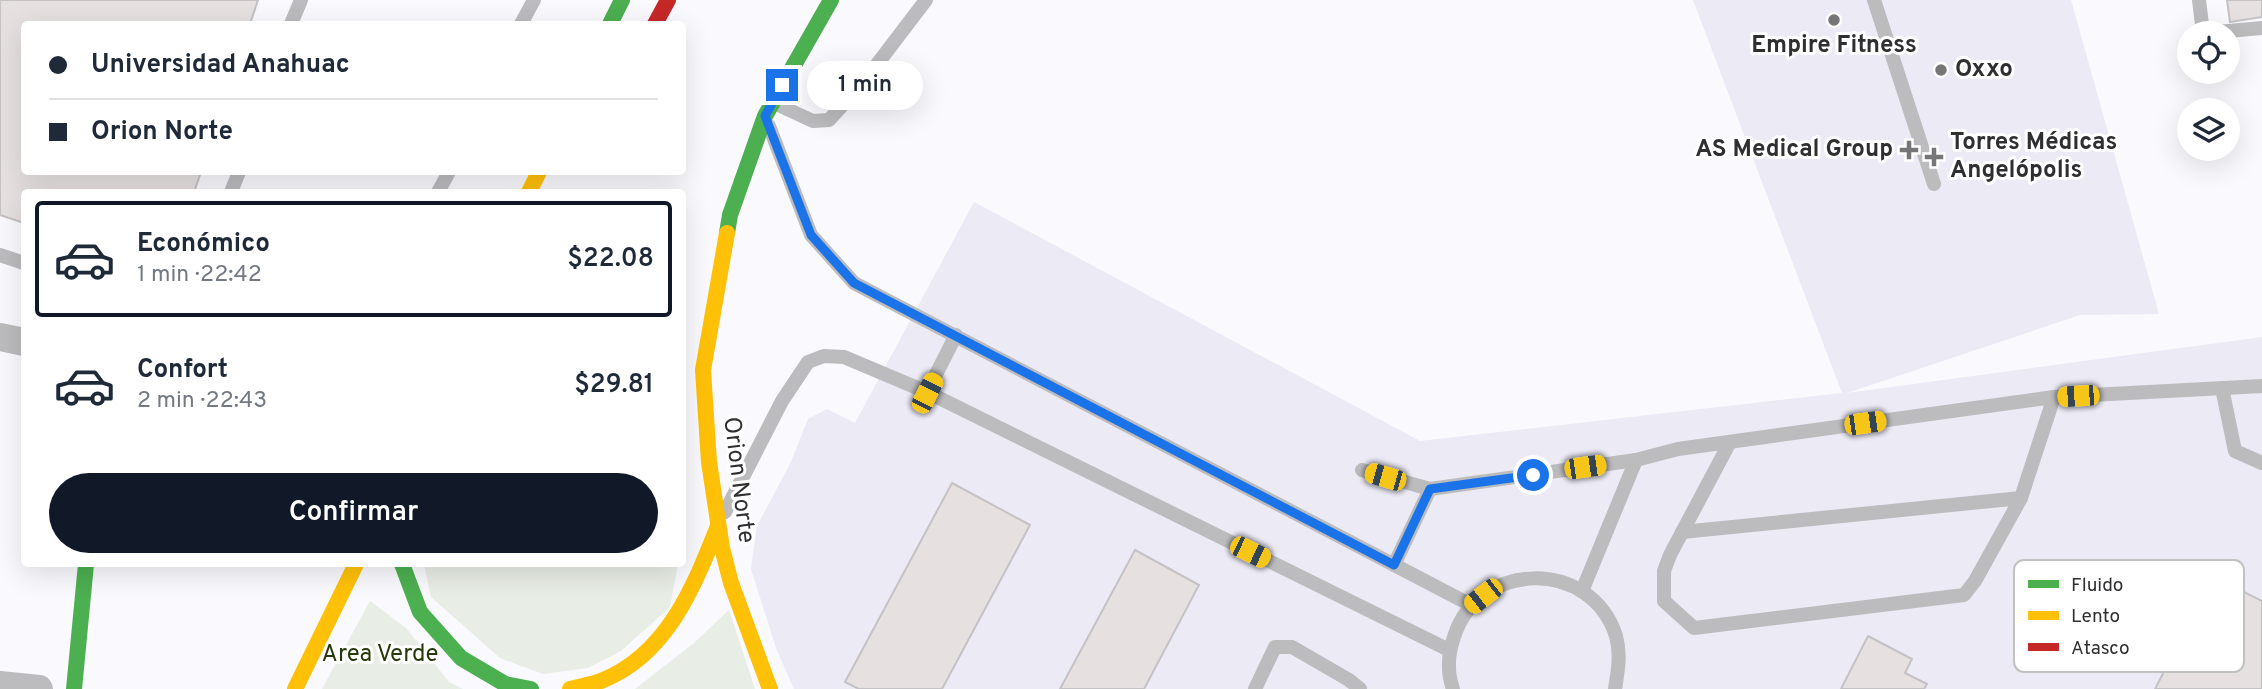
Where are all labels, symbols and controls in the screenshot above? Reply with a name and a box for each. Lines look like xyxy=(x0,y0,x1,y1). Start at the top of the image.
marker: Empire Fitness xyxy=(1826,12,1842,28)
map controls xyxy=(2177,21,2240,161)
button: locate xyxy=(2177,21,2240,84)
place label: Empire Fitness xyxy=(1751,31,1917,61)
text: Universidad Anahuac xyxy=(91,49,350,82)
place label: Oxxo xyxy=(1955,55,2013,85)
callout: 1 min xyxy=(806,60,922,110)
marker: Oxxo xyxy=(1933,62,1949,78)
route end xyxy=(766,69,798,101)
text: 1 min xyxy=(838,71,892,100)
button: layers xyxy=(2177,98,2240,161)
text: Orion Norte xyxy=(91,116,233,149)
place label: Torres Médicas Angelópolis xyxy=(1950,128,2117,186)
place label: AS Medical Group xyxy=(1695,135,1893,165)
marker: AS Medical Group xyxy=(1899,140,1919,160)
marker: Torres Médicas Angelópolis xyxy=(1924,147,1944,167)
icon: car xyxy=(53,228,116,291)
text: Económico xyxy=(137,228,270,261)
text: $22.08 xyxy=(567,243,654,276)
text: 1 min · 22:42 xyxy=(137,261,262,290)
icon: car xyxy=(53,354,116,417)
text: Confort xyxy=(137,354,228,387)
text: $29.81 xyxy=(574,369,654,402)
car xyxy=(909,370,946,416)
car xyxy=(2057,384,2100,408)
text: 2 min · 22:43 xyxy=(137,387,267,416)
car xyxy=(1843,410,1888,436)
street label: Orion Norte xyxy=(715,415,761,545)
car xyxy=(1563,454,1608,480)
route start xyxy=(1517,459,1549,491)
car xyxy=(1362,461,1409,493)
button: Confirmar xyxy=(49,473,658,553)
car xyxy=(1227,533,1274,571)
legend xyxy=(2014,560,2244,672)
text: Fluido xyxy=(2071,574,2123,598)
car xyxy=(1460,575,1507,617)
text: Lento xyxy=(2071,605,2120,629)
text: Atasco xyxy=(2071,637,2130,661)
park label: Area Verde xyxy=(322,640,438,670)

